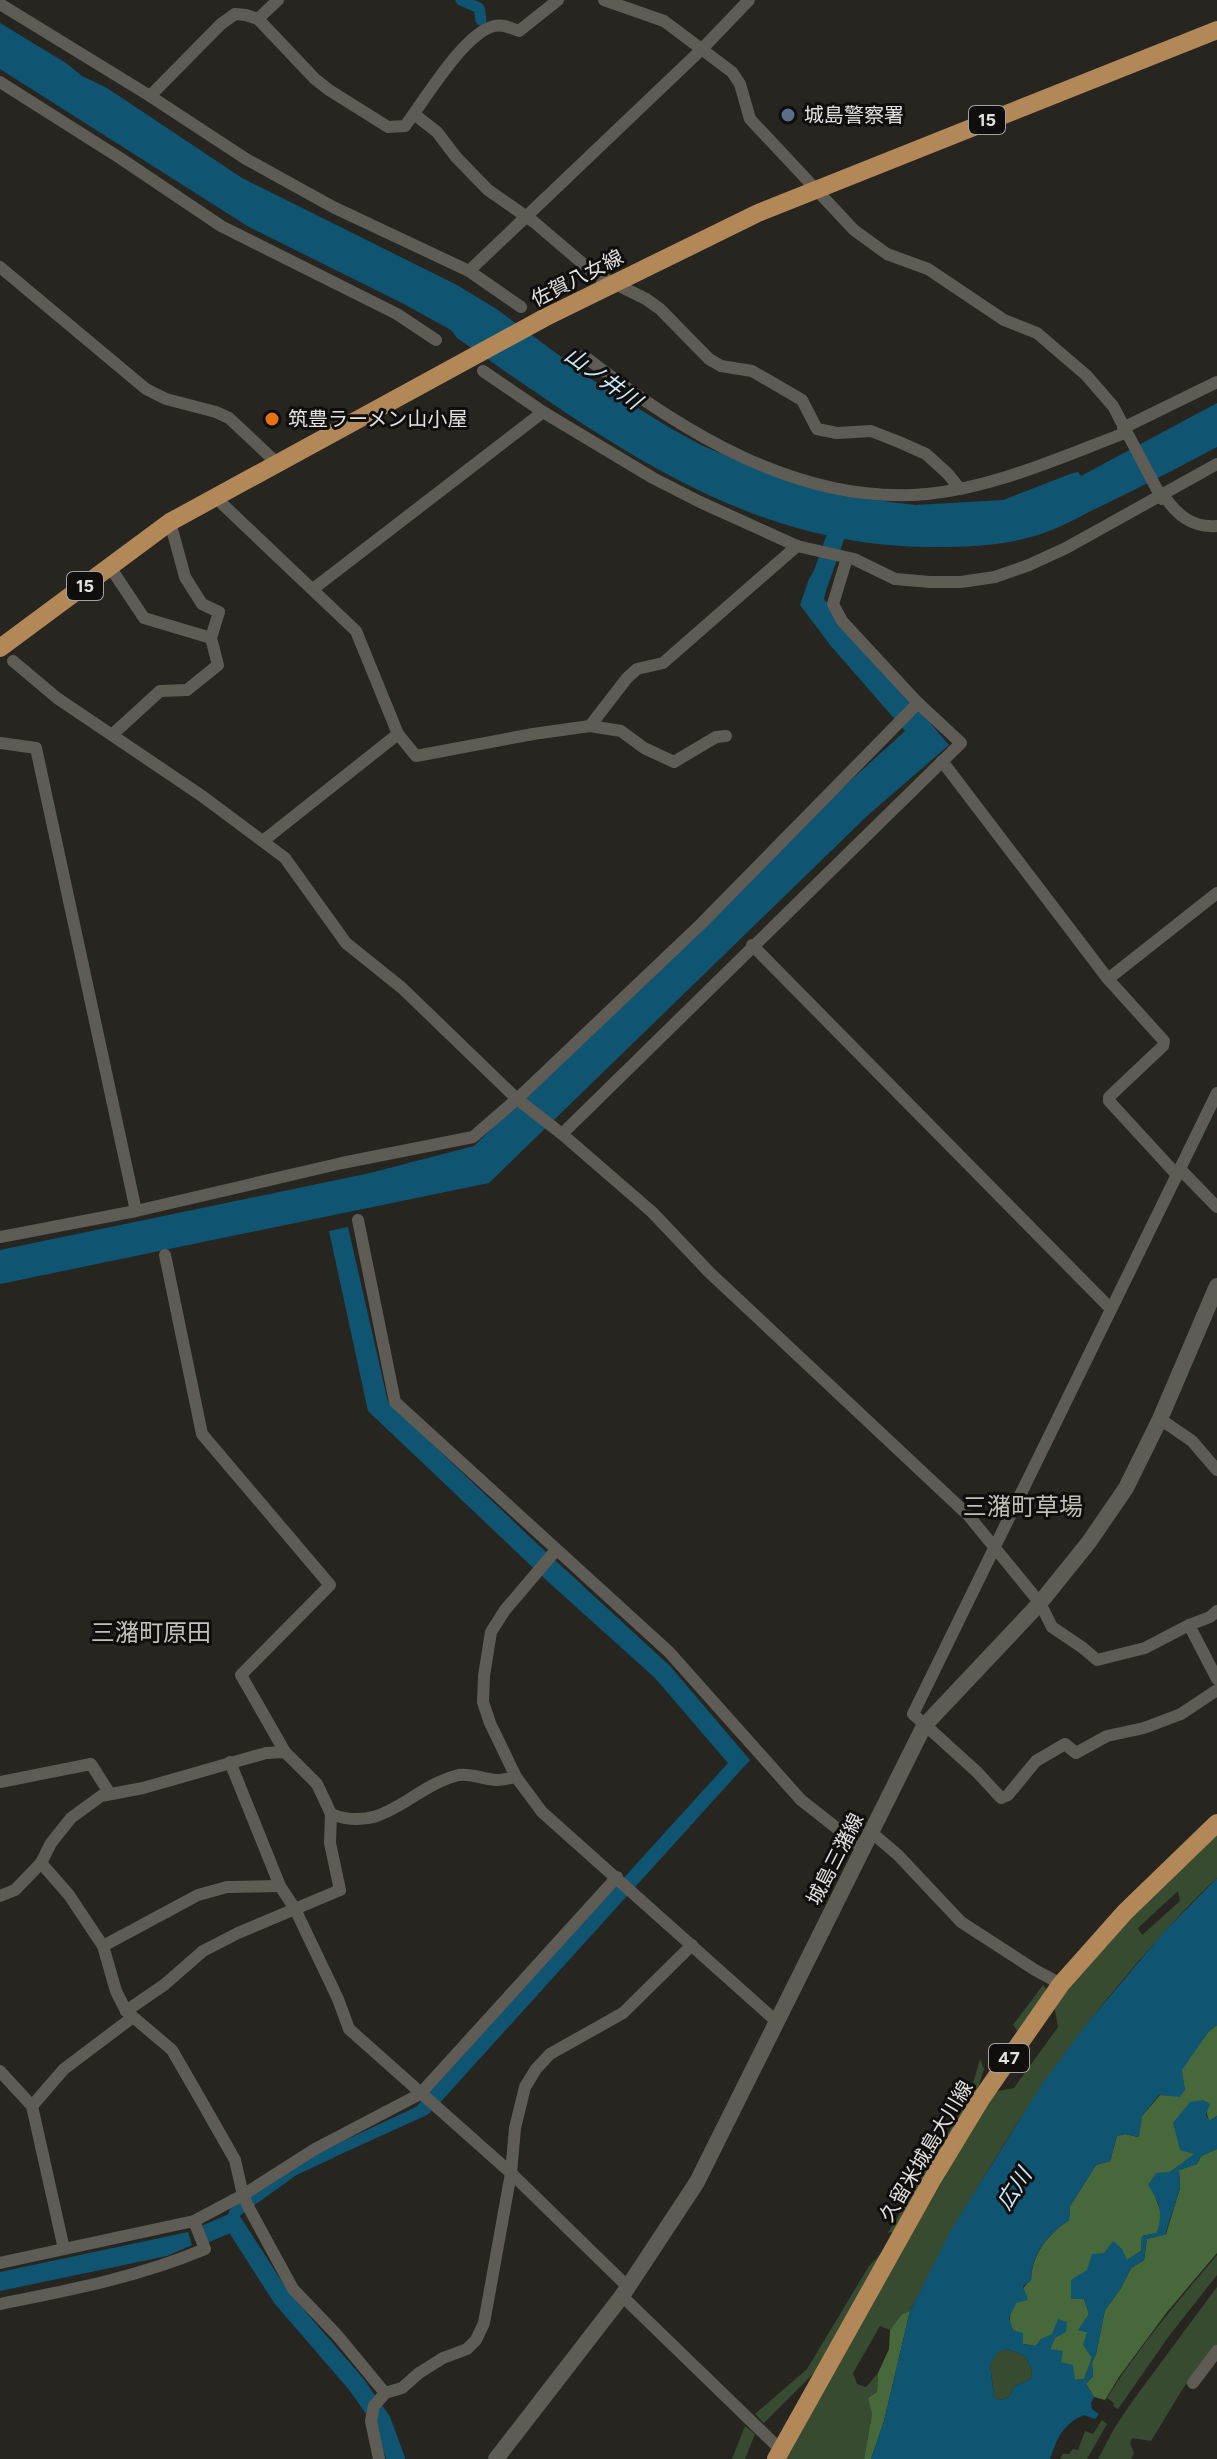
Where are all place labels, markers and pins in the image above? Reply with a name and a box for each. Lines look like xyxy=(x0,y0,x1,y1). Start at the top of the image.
place label: 城島警察署 xyxy=(804,103,904,127)
marker: 城島警察署 xyxy=(779,106,797,124)
place label: 筑豊ラーメン山小屋 xyxy=(288,407,467,431)
marker: 筑豊ラーメン山小屋 xyxy=(263,410,281,428)

